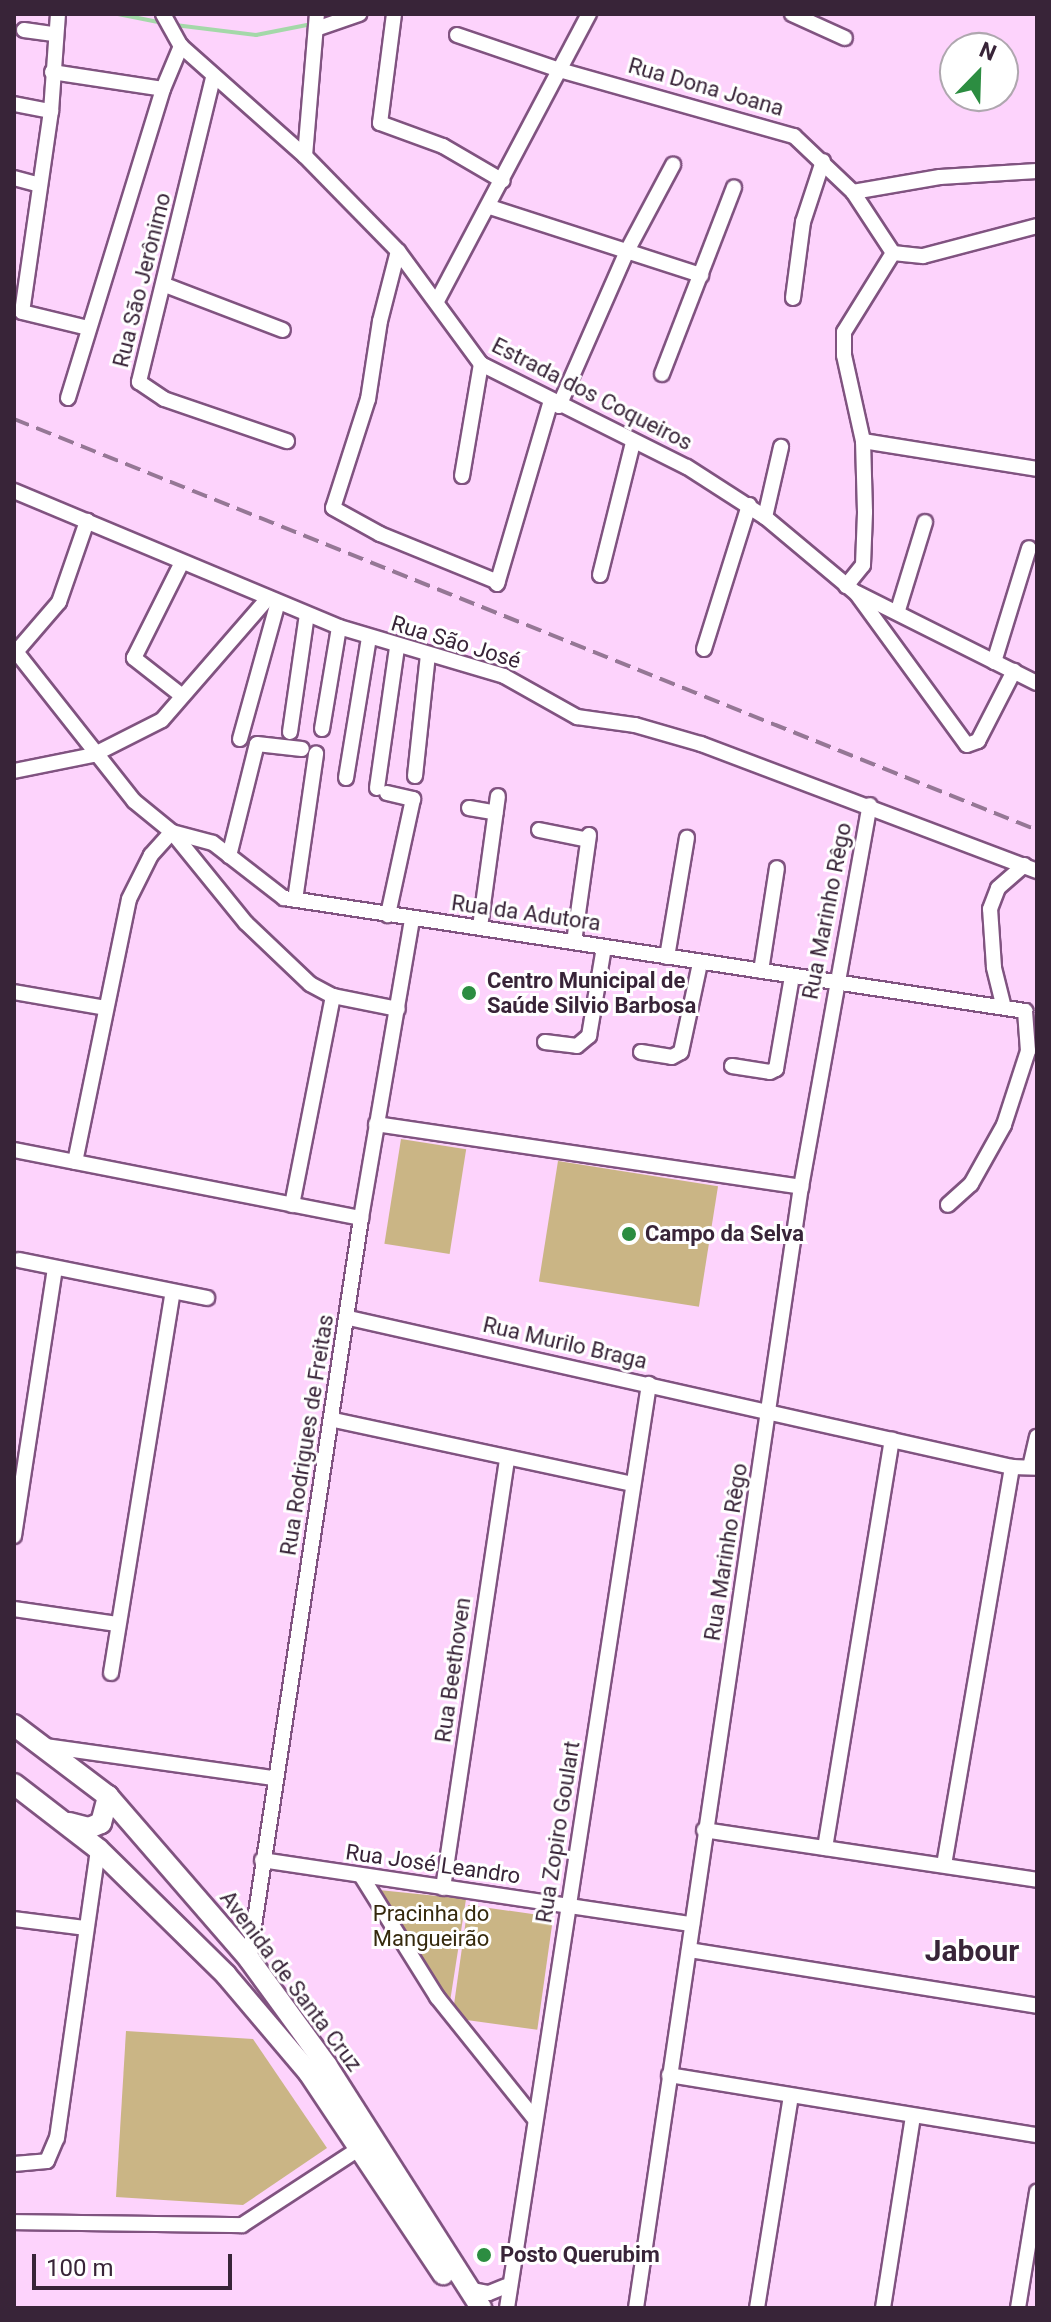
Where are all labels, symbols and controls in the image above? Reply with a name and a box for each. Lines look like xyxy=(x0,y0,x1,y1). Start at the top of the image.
north arrow xyxy=(939,32,1019,112)
text: N xyxy=(976,37,1000,66)
street label: Rua Dona Joana xyxy=(625,52,787,122)
street label: Rua São Jerônimo xyxy=(108,190,176,370)
street label: Estrada dos Coqueiros xyxy=(487,332,697,456)
street label: Rua São José xyxy=(388,610,524,674)
street label: Rua Marinho Rêgo xyxy=(797,820,857,1002)
street label: Rua da Adutora xyxy=(450,889,602,937)
place label: Centro Municipal de Saúde Silvio Barbosa xyxy=(487,967,696,1018)
marker: Centro Municipal de Saúde Silvio Barbosa xyxy=(458,982,480,1004)
place label: Campo da Selva xyxy=(645,1221,804,1247)
marker: Campo da Selva xyxy=(620,1225,638,1243)
street label: Rua Murilo Braga xyxy=(480,1311,650,1375)
street label: Rua Rodrigues de Freitas xyxy=(275,1313,339,1557)
street label: Rua Marinho Rêgo xyxy=(699,1461,753,1643)
street label: Rua Beethoven xyxy=(430,1596,476,1744)
street label: Rua Zopiro Goulart xyxy=(531,1739,585,1925)
street label: Rua José Leandro xyxy=(344,1839,522,1889)
street label: Avenida de Santa Cruz xyxy=(214,1885,368,2077)
park label: Pracinha do Mangueirão xyxy=(373,1900,489,1952)
district label: Jabour xyxy=(925,1933,1019,1969)
scale bar xyxy=(36,2238,236,2288)
place label: Posto Querubim xyxy=(500,2242,660,2268)
marker: Posto Querubim xyxy=(475,2246,493,2264)
text: 100 m xyxy=(46,2254,113,2282)

